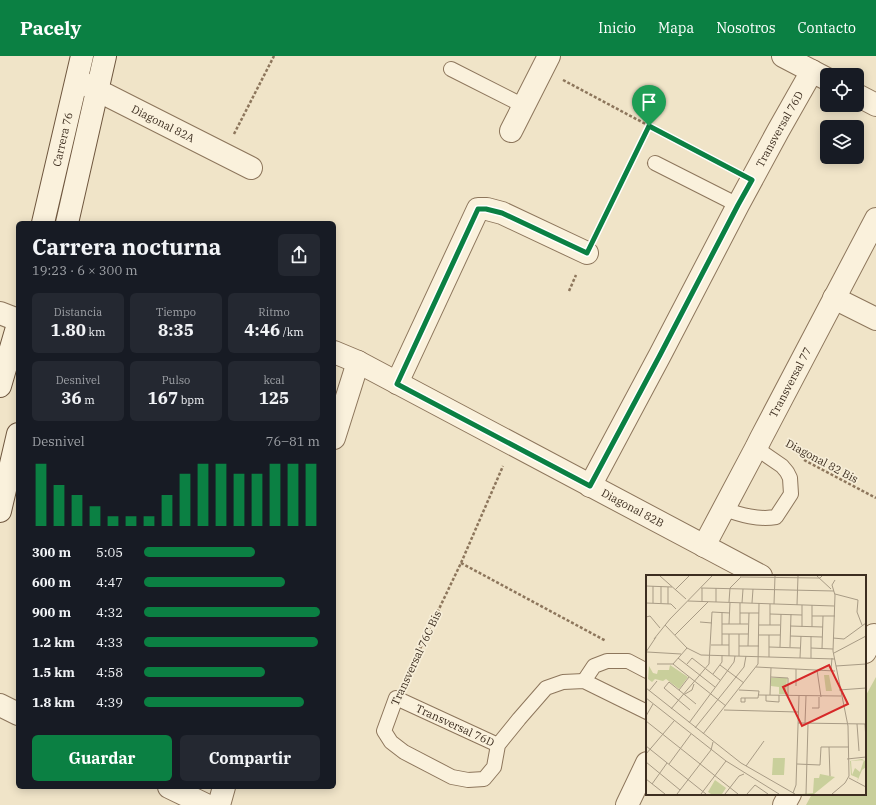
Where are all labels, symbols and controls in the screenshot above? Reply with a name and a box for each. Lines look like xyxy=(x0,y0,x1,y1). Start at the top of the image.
text: Pacely xyxy=(20,16,81,40)
text: Inicio xyxy=(598,19,636,37)
text: Mapa xyxy=(658,19,694,37)
text: Nosotros xyxy=(716,19,776,37)
text: Contacto xyxy=(798,19,856,37)
map controls xyxy=(820,68,864,164)
button: locate xyxy=(820,68,864,112)
pin xyxy=(632,85,666,126)
street label: Transversal 76D xyxy=(753,88,806,170)
icon: arrive xyxy=(638,91,660,113)
street label: Diagonal 82A xyxy=(129,102,197,146)
street label: Carrera 76 xyxy=(49,111,76,168)
button: layers xyxy=(820,120,864,164)
text: Carrera nocturna xyxy=(32,232,221,261)
button: share xyxy=(278,234,320,276)
text: 19:23 · 6 × 300 m xyxy=(32,262,138,279)
text: Distancia xyxy=(54,305,102,319)
text: Tiempo xyxy=(156,305,196,319)
text: Ritmo xyxy=(258,305,290,319)
text: 1.80 xyxy=(51,319,86,341)
text: 8:35 xyxy=(158,319,194,341)
text: 4:46 xyxy=(244,319,280,341)
text: km xyxy=(86,325,105,339)
text: /km xyxy=(280,325,304,339)
street label: Transversal 77 xyxy=(766,345,814,420)
text: Desnivel xyxy=(56,373,100,387)
text: Pulso xyxy=(162,373,190,387)
text: kcal xyxy=(263,373,285,387)
text: 36 xyxy=(61,387,82,409)
text: 167 xyxy=(148,387,178,409)
text: 125 xyxy=(259,387,289,409)
text: m xyxy=(82,393,95,407)
text: bpm xyxy=(178,393,204,407)
text: Desnivel xyxy=(32,433,85,450)
text: 76–81 m xyxy=(266,433,320,450)
street label: Diagonal 82 Bis xyxy=(783,436,861,486)
street label: Diagonal 82B xyxy=(599,486,666,530)
text: 300 m xyxy=(32,544,71,561)
text: 5:05 xyxy=(96,544,123,561)
text: 600 m xyxy=(32,574,71,591)
text: 4:47 xyxy=(96,574,123,591)
inset map xyxy=(646,575,866,795)
text: 900 m xyxy=(32,604,71,621)
text: 4:32 xyxy=(96,604,123,621)
street label: Transversal 76C Bis xyxy=(388,608,444,708)
text: 1.2 km xyxy=(32,634,75,651)
text: 4:33 xyxy=(96,634,123,651)
text: 1.5 km xyxy=(32,664,75,681)
text: 4:58 xyxy=(96,664,123,681)
text: 1.8 km xyxy=(32,694,75,711)
text: 4:39 xyxy=(96,694,123,711)
street label: Transversal 76D xyxy=(414,701,497,749)
button: Guardar xyxy=(32,735,172,781)
button: Compartir xyxy=(180,735,320,781)

